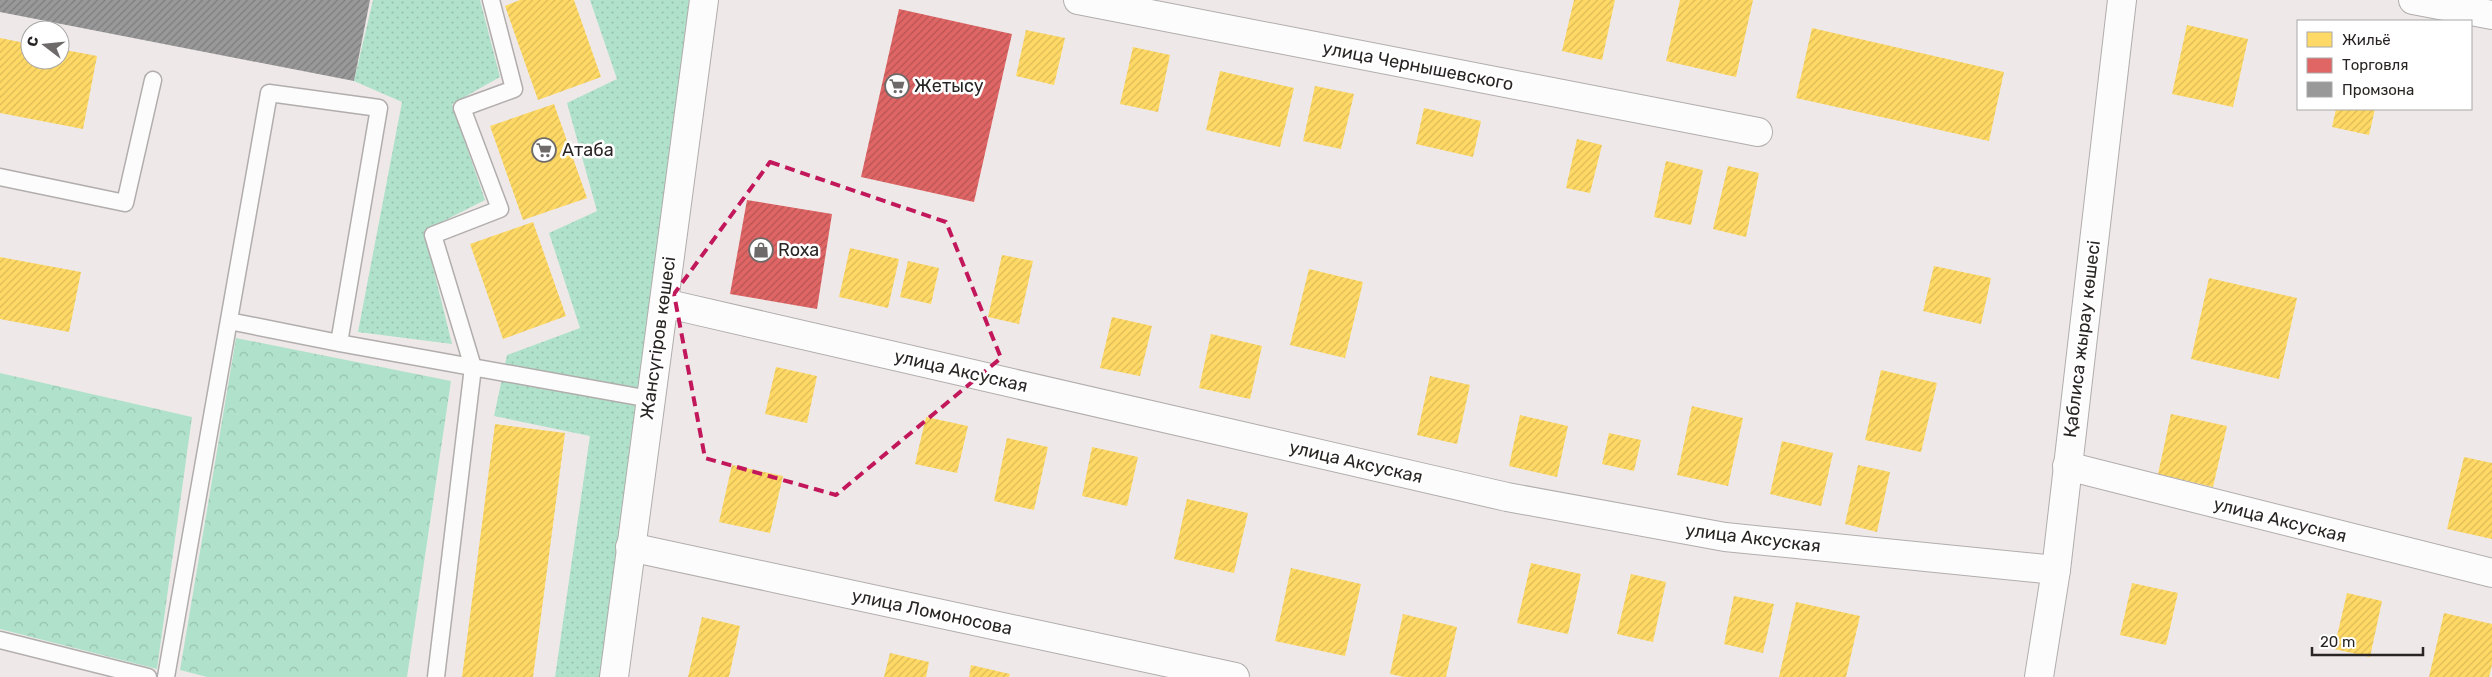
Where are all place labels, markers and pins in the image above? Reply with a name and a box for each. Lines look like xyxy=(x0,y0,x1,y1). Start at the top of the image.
supermarket icon: Жетысу xyxy=(884,73,910,99)
place label: Жетысу xyxy=(914,75,984,97)
supermarket icon: Атаба xyxy=(531,137,557,163)
place label: Атаба xyxy=(562,139,614,161)
shop icon: Roxa xyxy=(748,237,774,263)
place label: Roxa xyxy=(778,239,819,261)

